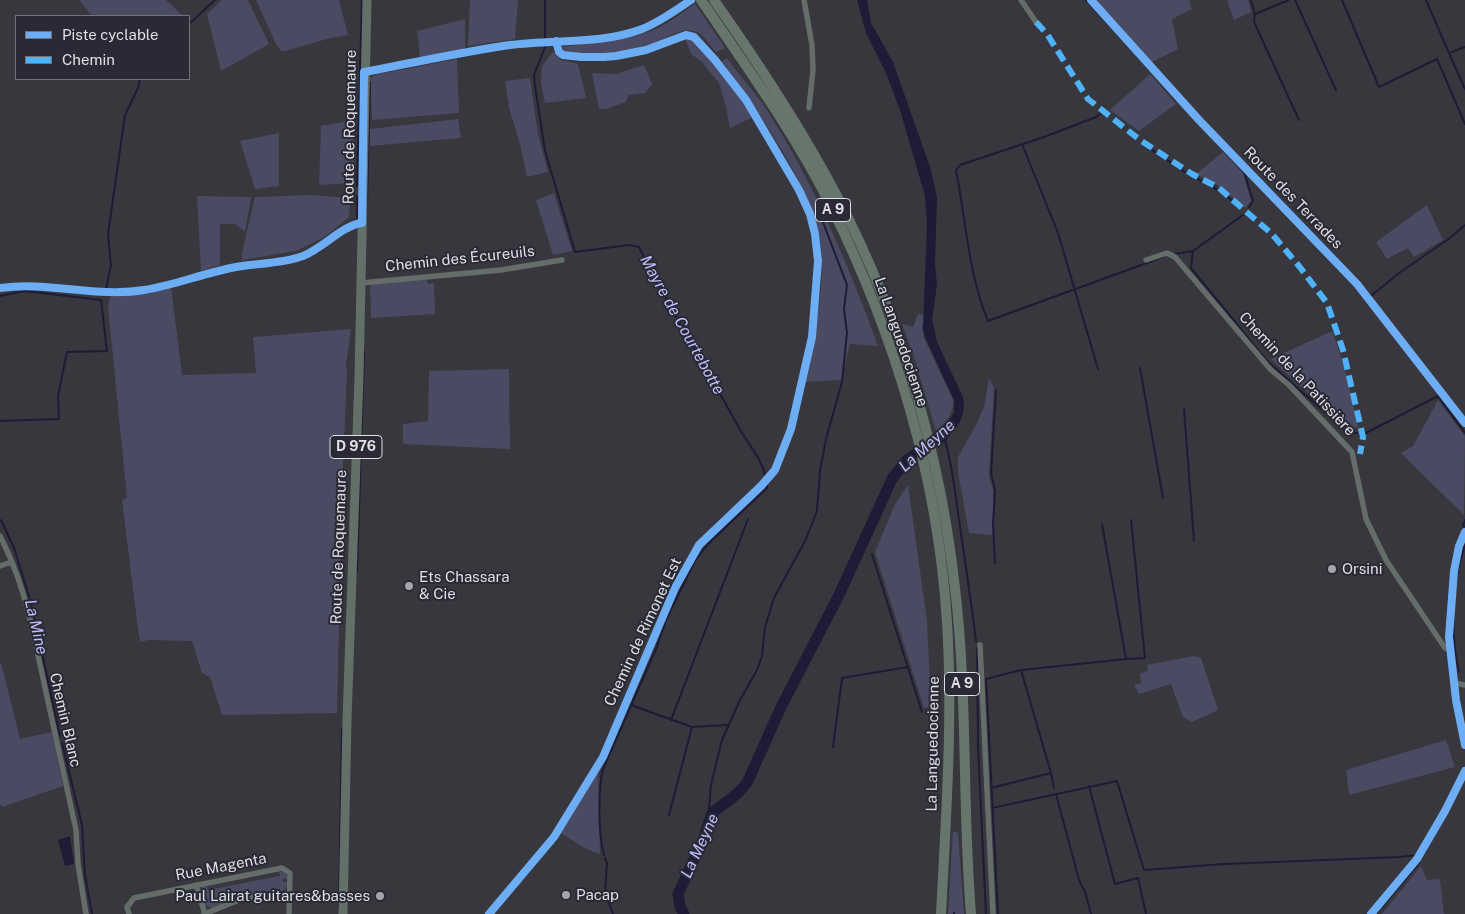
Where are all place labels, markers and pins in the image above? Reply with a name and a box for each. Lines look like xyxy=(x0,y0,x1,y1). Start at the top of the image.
place label: Orsini xyxy=(1342,560,1382,578)
marker: Orsini xyxy=(1326,563,1338,575)
place label: Ets Chassara & Cie xyxy=(419,568,509,603)
marker: Ets Chassara & Cie xyxy=(403,580,415,592)
place label: Pacap xyxy=(576,886,619,904)
place label: Paul Lairat guitares&basses xyxy=(175,887,370,905)
marker: Pacap xyxy=(560,889,572,901)
marker: Paul Lairat guitares&basses xyxy=(374,890,386,902)

